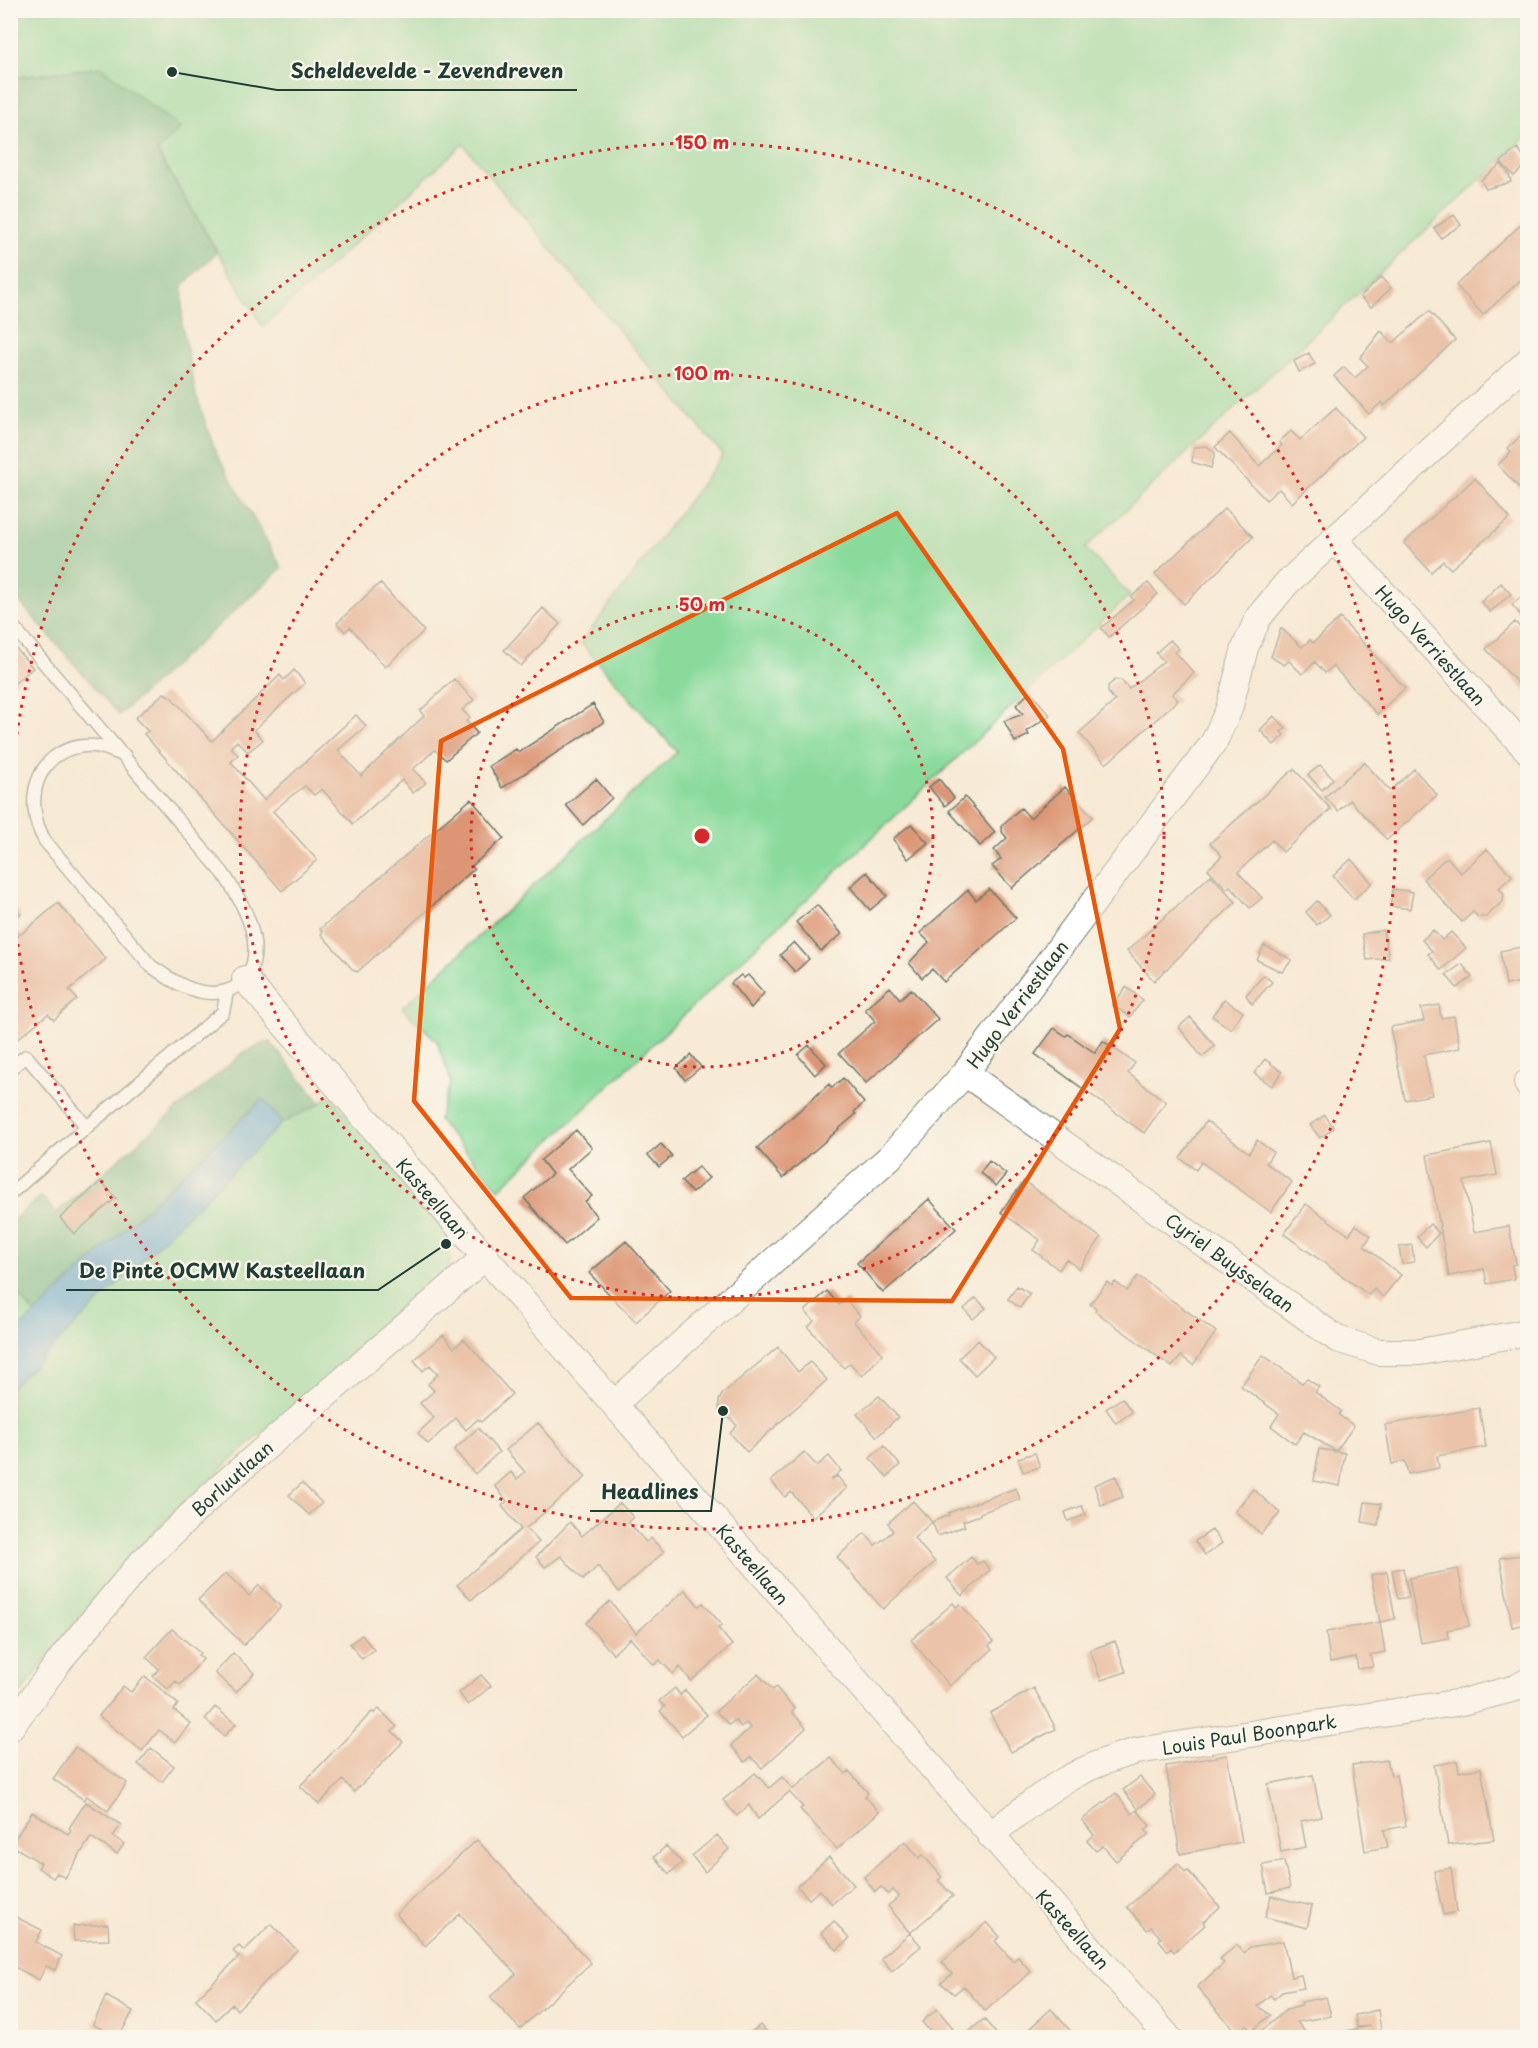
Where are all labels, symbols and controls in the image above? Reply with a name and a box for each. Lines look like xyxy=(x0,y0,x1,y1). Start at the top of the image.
callout: Scheldevelde - Zevendreven xyxy=(277,52,577,90)
text: Scheldevelde - Zevendreven xyxy=(291,55,563,85)
text: 150 m xyxy=(675,128,729,155)
text: 100 m xyxy=(674,359,730,386)
street label: Hugo Verriestlaan xyxy=(1369,579,1493,711)
text: 50 m xyxy=(679,590,725,617)
centre of rings xyxy=(692,826,712,846)
street label: Hugo Verriestlaan xyxy=(960,934,1074,1074)
street label: Kasteellaan xyxy=(390,1152,476,1244)
street label: Cyriel Buysselaan xyxy=(1160,1206,1300,1318)
callout: De Pinte OCMW Kasteellaan xyxy=(66,1252,378,1290)
text: De Pinte OCMW Kasteellaan xyxy=(79,1255,365,1285)
street label: Borluutlaan xyxy=(185,1434,279,1522)
callout: Headlines xyxy=(590,1473,711,1511)
text: Headlines xyxy=(601,1476,699,1506)
street label: Kasteellaan xyxy=(710,1518,796,1610)
street label: Louis Paul Boonpark xyxy=(1160,1707,1338,1761)
street label: Kasteellaan xyxy=(1030,1883,1116,1975)

